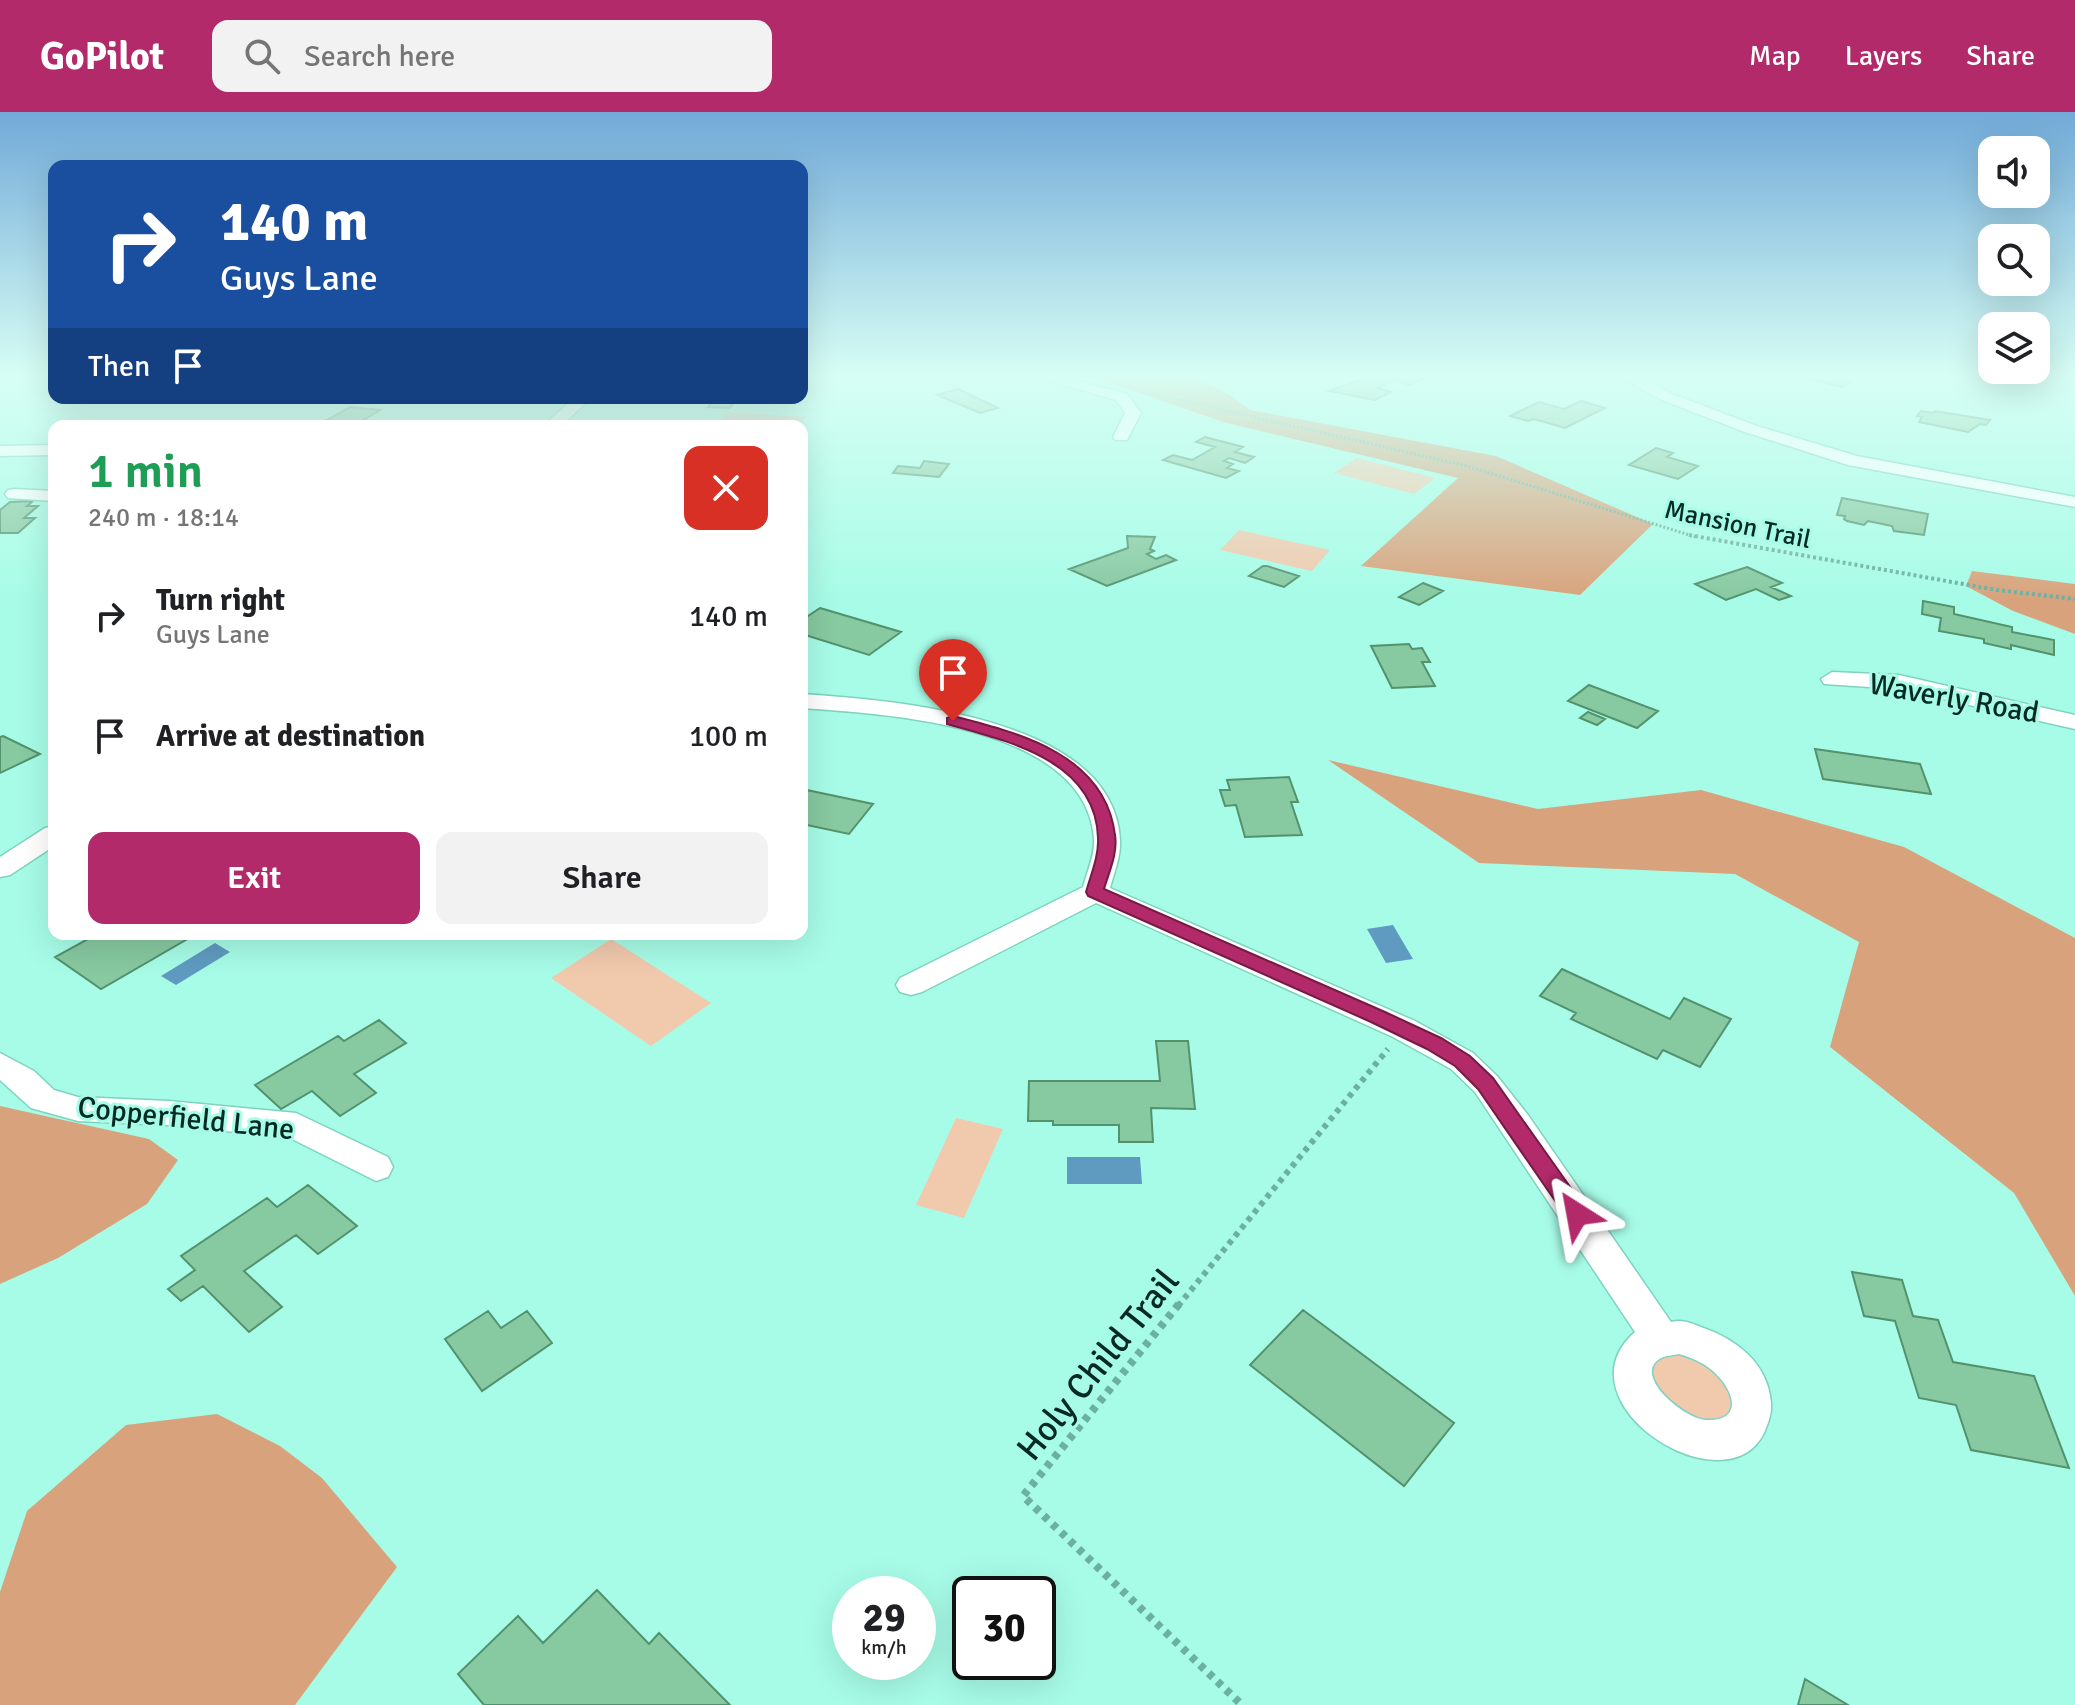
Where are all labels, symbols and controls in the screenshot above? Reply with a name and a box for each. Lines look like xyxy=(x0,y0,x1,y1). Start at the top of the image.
search box xyxy=(212,20,772,92)
text: GoPilot xyxy=(40,33,164,80)
icon: search xyxy=(240,34,284,78)
text: Search here xyxy=(304,38,455,75)
text: Map xyxy=(1749,39,1801,73)
text: Layers xyxy=(1845,39,1922,73)
text: Share xyxy=(1966,39,2035,73)
map controls xyxy=(1978,136,2050,384)
button: sound xyxy=(1978,136,2050,208)
text: 140 m xyxy=(220,187,368,256)
icon: right xyxy=(88,192,192,296)
button: search xyxy=(1978,224,2050,296)
text: Guys Lane xyxy=(220,256,378,301)
button: layers xyxy=(1978,312,2050,384)
icon: arrive xyxy=(166,344,210,388)
text: Then xyxy=(88,348,150,385)
text: 1 min xyxy=(88,442,203,501)
button: close xyxy=(684,446,768,530)
street label: Mansion Trail xyxy=(1662,494,1814,556)
text: 240 m · 18:14 xyxy=(88,502,239,534)
text: Turn right xyxy=(156,582,285,619)
icon: right xyxy=(88,594,132,638)
text: 140 m xyxy=(689,598,768,635)
text: Guys Lane xyxy=(156,619,270,651)
pin xyxy=(919,639,987,721)
icon: arrive xyxy=(931,651,975,695)
street label: Waverly Road xyxy=(1866,665,2042,732)
icon: arrive xyxy=(88,714,132,758)
text: Arrive at destination xyxy=(156,718,425,755)
text: 100 m xyxy=(689,718,768,755)
button: Exit xyxy=(88,832,420,924)
button: Share xyxy=(436,832,768,924)
street label: Copperfield Lane xyxy=(76,1089,296,1148)
position arrow xyxy=(1535,1172,1619,1256)
street label: Holy Child Trail xyxy=(1007,1260,1189,1470)
speed limit sign: 30 xyxy=(952,1576,1056,1680)
text: 29 xyxy=(862,1593,906,1643)
text: km/h xyxy=(861,1635,907,1660)

